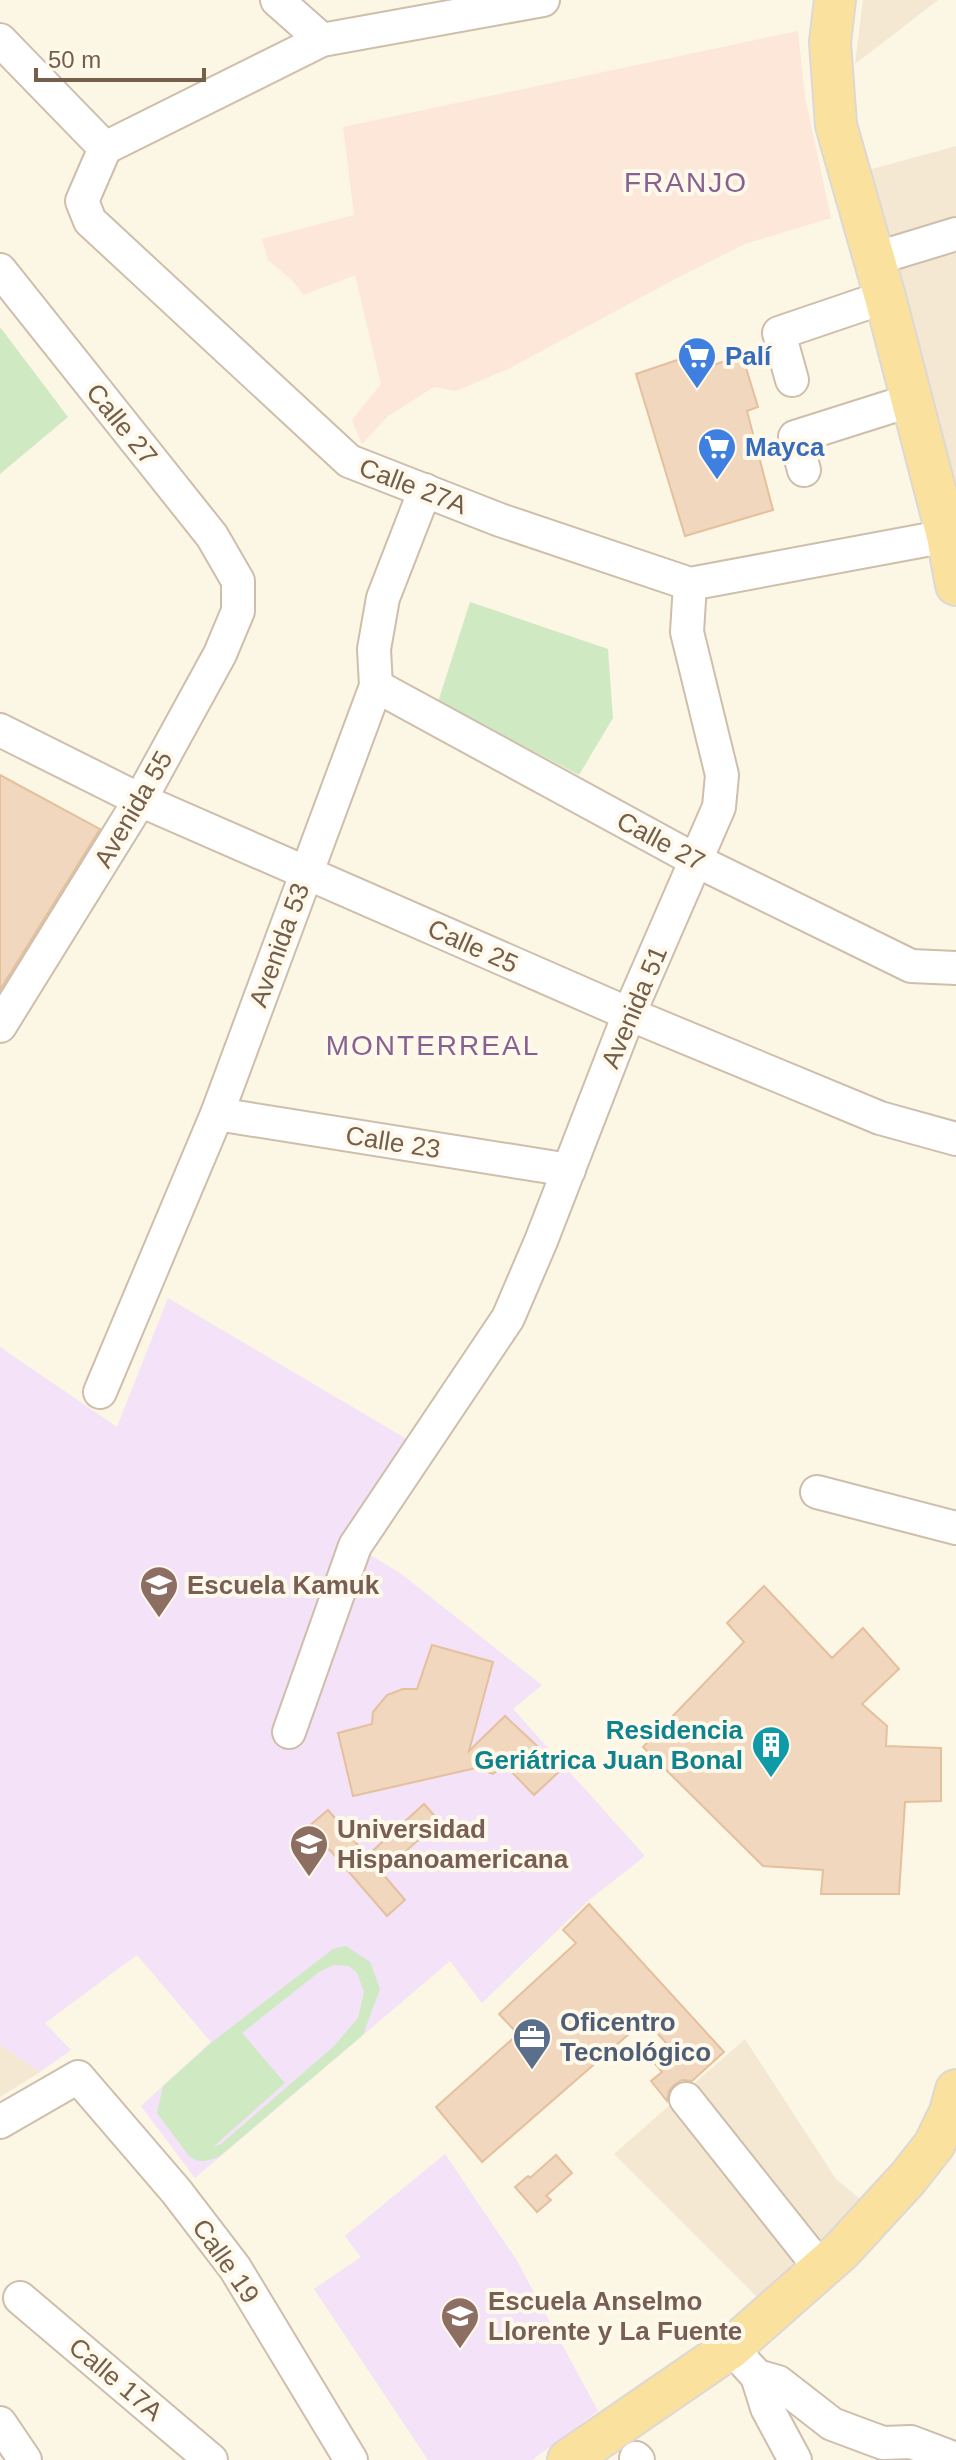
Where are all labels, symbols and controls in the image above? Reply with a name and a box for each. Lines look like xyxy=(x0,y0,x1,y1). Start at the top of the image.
scale bar xyxy=(36,32,204,82)
text: 50 m xyxy=(48,46,101,73)
district label: FRANJO xyxy=(624,167,748,198)
supermarket icon: Palí xyxy=(676,335,718,390)
place label: Palí xyxy=(725,341,772,371)
street label: Calle 27 xyxy=(80,377,164,471)
supermarket icon: Mayca xyxy=(696,426,738,481)
place label: Mayca xyxy=(745,432,825,462)
street label: Calle 27A xyxy=(355,452,472,520)
street label: Avenida 55 xyxy=(88,745,178,873)
street label: Calle 27 xyxy=(612,805,710,877)
street label: Avenida 53 xyxy=(243,879,315,1011)
street label: Calle 25 xyxy=(423,913,523,979)
street label: Avenida 51 xyxy=(595,941,673,1073)
district label: MONTERREAL xyxy=(326,1030,540,1061)
street label: Calle 23 xyxy=(344,1120,442,1164)
school or university icon: Escuela Kamuk xyxy=(138,1564,180,1619)
place label: Escuela Kamuk xyxy=(187,1570,380,1600)
place label: Residencia Geriátrica Juan Bonal xyxy=(474,1715,744,1775)
building icon: Residencia Geriátrica Juan Bonal xyxy=(750,1724,792,1779)
place label: Universidad Hispanoamericana xyxy=(337,1814,569,1874)
school or university icon: Universidad Hispanoamericana xyxy=(288,1823,330,1878)
place label: Oficentro Tecnológico xyxy=(560,2007,711,2067)
office icon: Oficentro Tecnológico xyxy=(511,2016,553,2071)
street label: Calle 19 xyxy=(186,2213,266,2309)
place label: Escuela Anselmo Llorente y La Fuente xyxy=(488,2286,742,2346)
school or university icon: Escuela Anselmo Llorente y La Fuente xyxy=(439,2295,481,2350)
street label: Calle 17A xyxy=(63,2331,169,2427)

